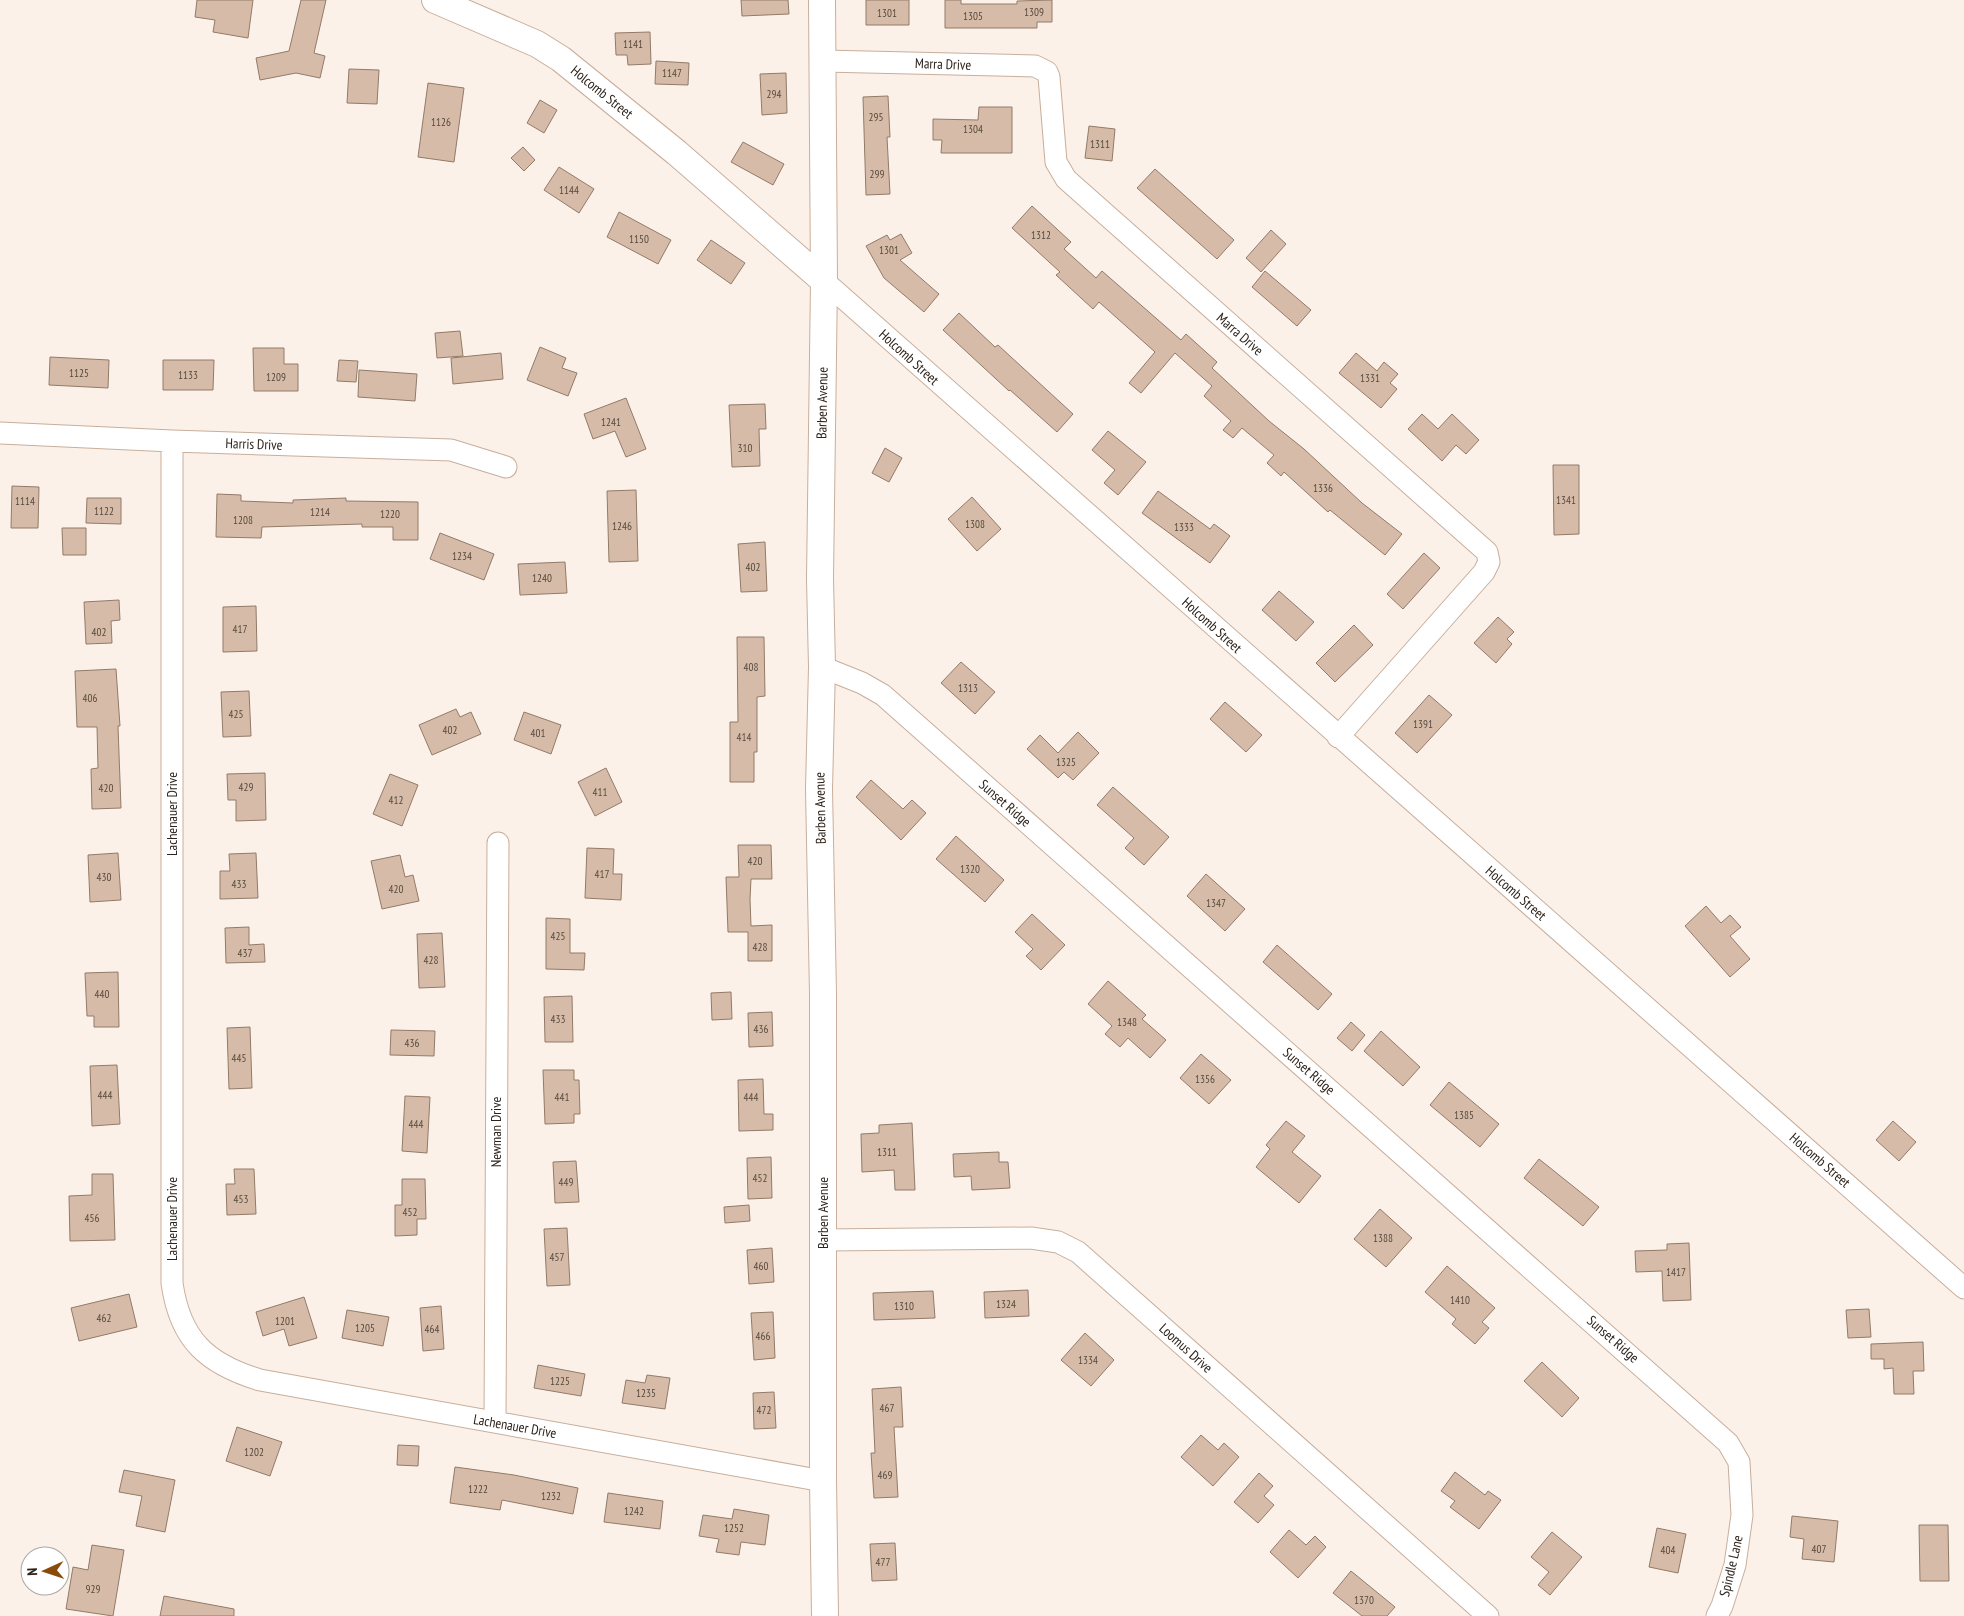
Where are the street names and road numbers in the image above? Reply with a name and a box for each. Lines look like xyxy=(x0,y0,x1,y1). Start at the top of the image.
street label: Marra Drive xyxy=(915,54,972,74)
street label: Holcomb Street xyxy=(567,61,637,123)
street label: Marra Drive xyxy=(1213,309,1267,359)
street label: Holcomb Street xyxy=(875,325,943,389)
street label: Barben Avenue xyxy=(812,367,832,439)
street label: Harris Drive xyxy=(225,434,283,454)
street label: Holcomb Street xyxy=(1178,593,1246,657)
street label: Lachenauer Drive xyxy=(163,772,181,856)
street label: Barben Avenue xyxy=(810,772,830,844)
street label: Sunset Ridge xyxy=(975,775,1035,831)
street label: Holcomb Street xyxy=(1482,862,1550,924)
street label: Sunset Ridge xyxy=(1279,1043,1339,1099)
street label: Newman Drive xyxy=(487,1096,505,1167)
street label: Holcomb Street xyxy=(1786,1129,1854,1191)
street label: Lachenauer Drive xyxy=(163,1177,181,1261)
street label: Barben Avenue xyxy=(814,1177,832,1249)
street label: Sunset Ridge xyxy=(1583,1311,1643,1367)
street label: Loomus Drive xyxy=(1156,1319,1217,1377)
street label: Lachenauer Drive xyxy=(472,1410,558,1442)
street label: Spindle Lane xyxy=(1715,1533,1747,1598)

